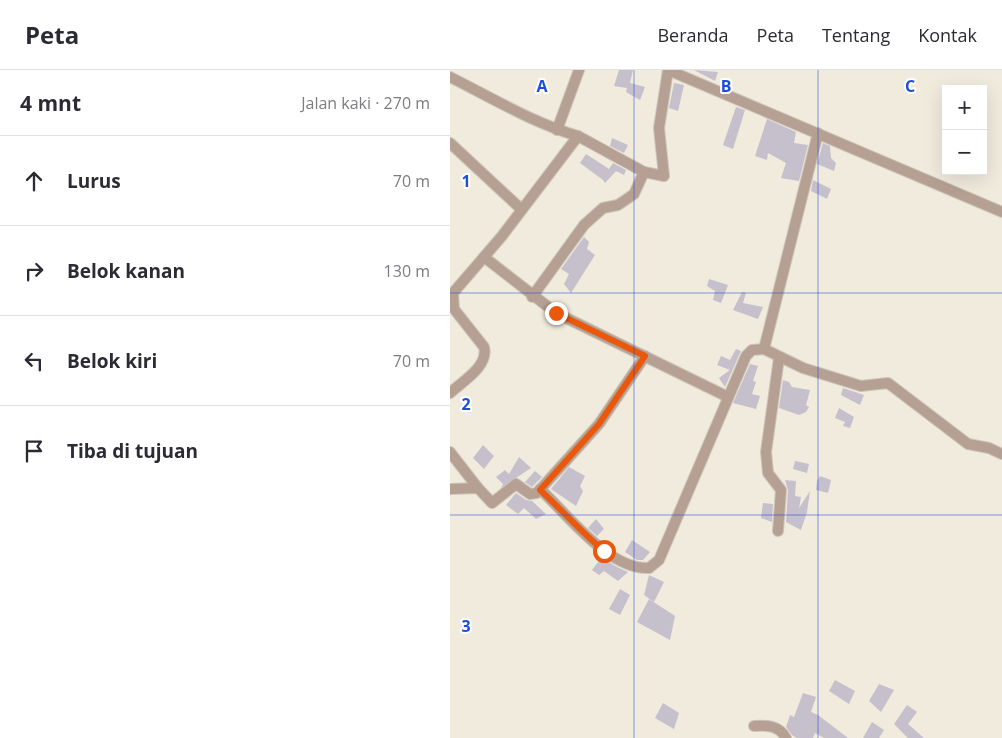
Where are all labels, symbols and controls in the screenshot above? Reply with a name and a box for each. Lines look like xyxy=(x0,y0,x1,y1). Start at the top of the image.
text: Peta xyxy=(25,18,79,51)
text: Beranda xyxy=(657,23,729,47)
text: Peta xyxy=(757,23,794,47)
text: Tentang xyxy=(822,23,890,47)
text: Kontak xyxy=(918,23,977,47)
text: A xyxy=(536,75,548,97)
text: B xyxy=(721,75,731,97)
text: C xyxy=(905,75,915,97)
map controls xyxy=(942,85,987,175)
button: + xyxy=(942,85,987,130)
text: 4 mnt xyxy=(20,89,81,117)
text: Jalan kaki · 270 m xyxy=(301,92,430,114)
button: − xyxy=(942,130,987,175)
icon: ahead xyxy=(20,167,48,195)
text: Lurus xyxy=(67,168,121,194)
text: 70 m xyxy=(393,170,430,192)
text: 1 xyxy=(461,170,471,192)
icon: right xyxy=(20,257,48,285)
text: Belok kanan xyxy=(67,258,185,284)
text: 130 m xyxy=(384,260,430,282)
route end xyxy=(545,302,568,325)
icon: left xyxy=(20,347,48,375)
text: Belok kiri xyxy=(67,348,157,374)
text: 70 m xyxy=(393,350,430,372)
text: 2 xyxy=(461,393,471,415)
icon: arrive xyxy=(20,437,48,465)
text: Tiba di tujuan xyxy=(67,438,198,464)
route start xyxy=(593,540,616,563)
text: 3 xyxy=(461,615,471,637)

